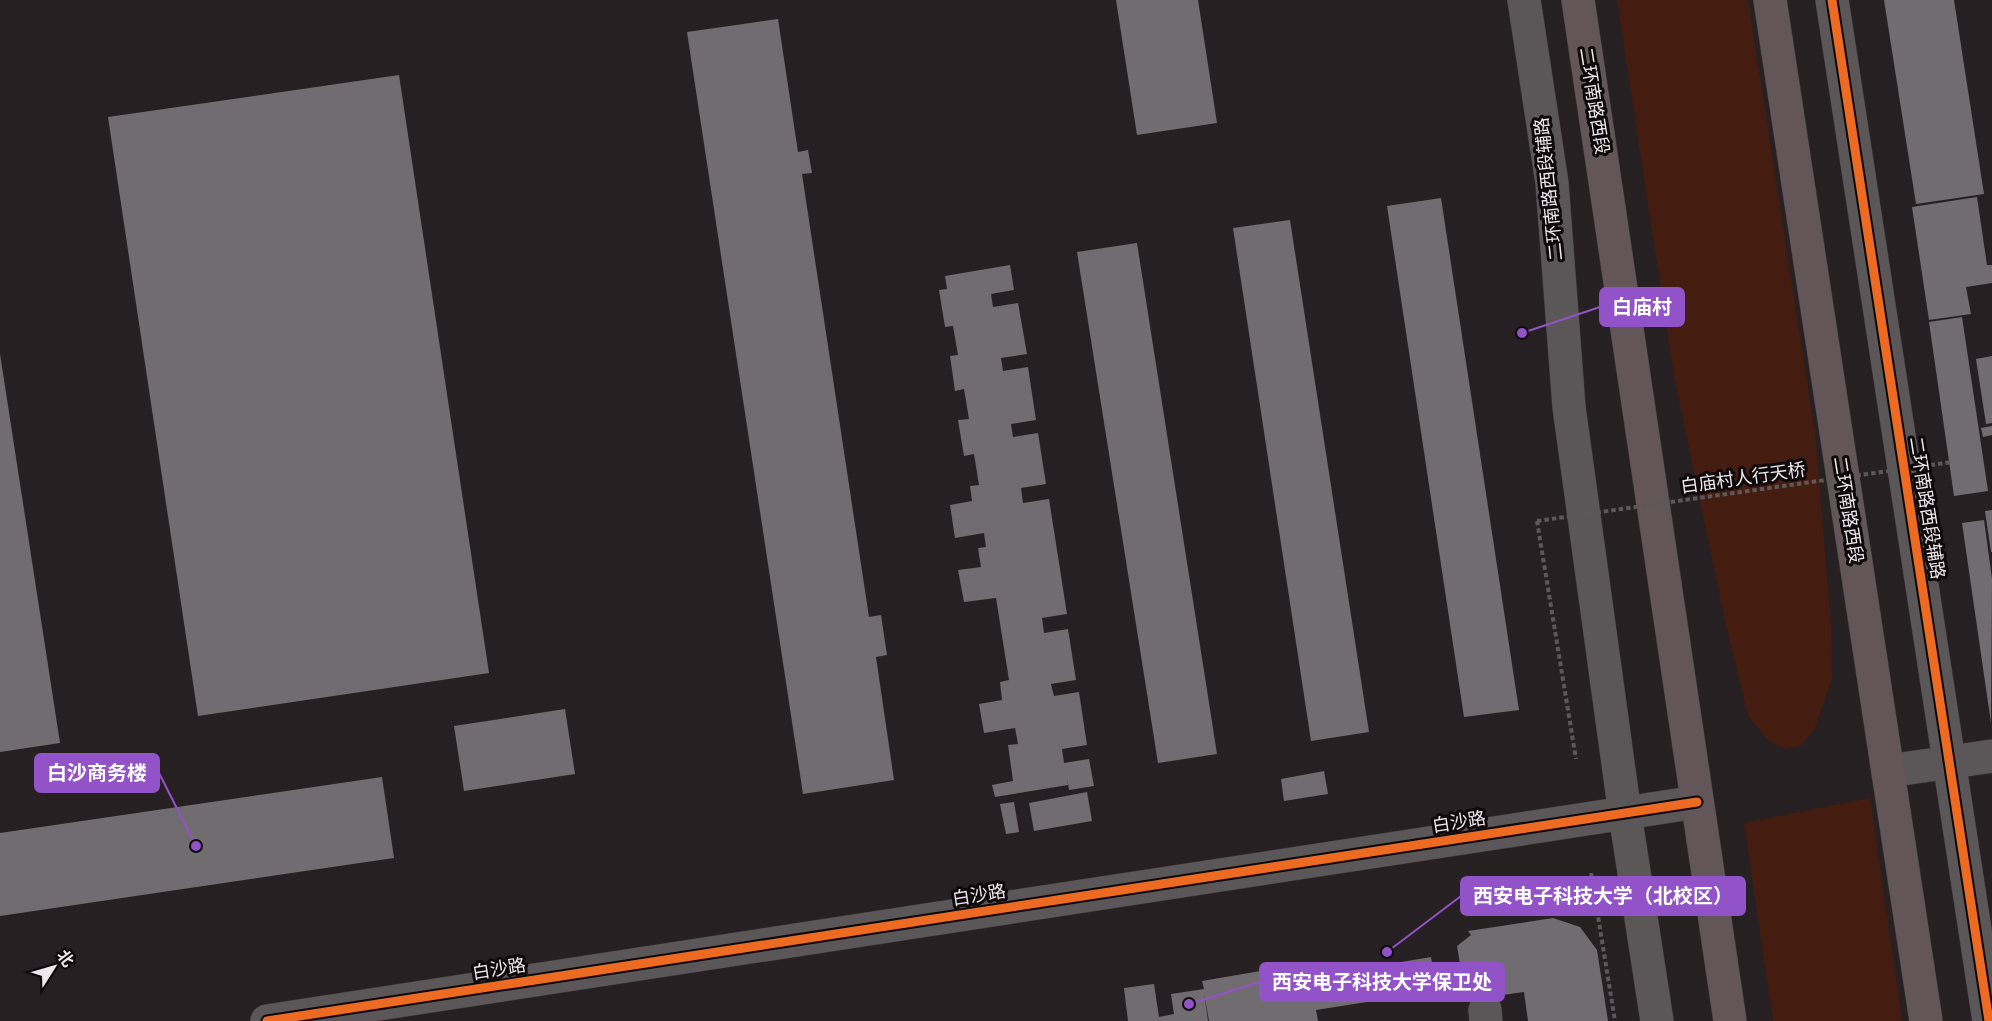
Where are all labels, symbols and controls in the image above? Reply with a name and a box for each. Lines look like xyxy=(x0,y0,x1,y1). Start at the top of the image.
street label: 二环南路西段 xyxy=(1574,46,1615,156)
street label: 二环南路西段辅路 xyxy=(1529,116,1568,262)
callout: 白庙村 xyxy=(1600,288,1684,326)
text: 白庙村 xyxy=(1612,293,1672,321)
street label: 二环南路西段辅路 xyxy=(1904,435,1951,581)
street label: 二环南路西段 xyxy=(1828,455,1869,565)
street label: 白庙村人行天桥 xyxy=(1679,456,1807,499)
callout: 白沙商务楼 xyxy=(35,754,159,792)
text: 白沙商务楼 xyxy=(47,759,147,787)
street label: 白沙路 xyxy=(1430,805,1488,838)
callout: 西安电子科技大学（北校区） xyxy=(1461,877,1745,915)
street label: 白沙路 xyxy=(950,878,1008,911)
text: 西安电子科技大学（北校区） xyxy=(1473,882,1733,910)
north arrow xyxy=(24,937,84,997)
text: 北 xyxy=(52,945,80,972)
street label: 白沙路 xyxy=(470,952,528,985)
callout: 西安电子科技大学保卫处 xyxy=(1260,963,1504,1001)
text: 西安电子科技大学保卫处 xyxy=(1272,968,1492,996)

